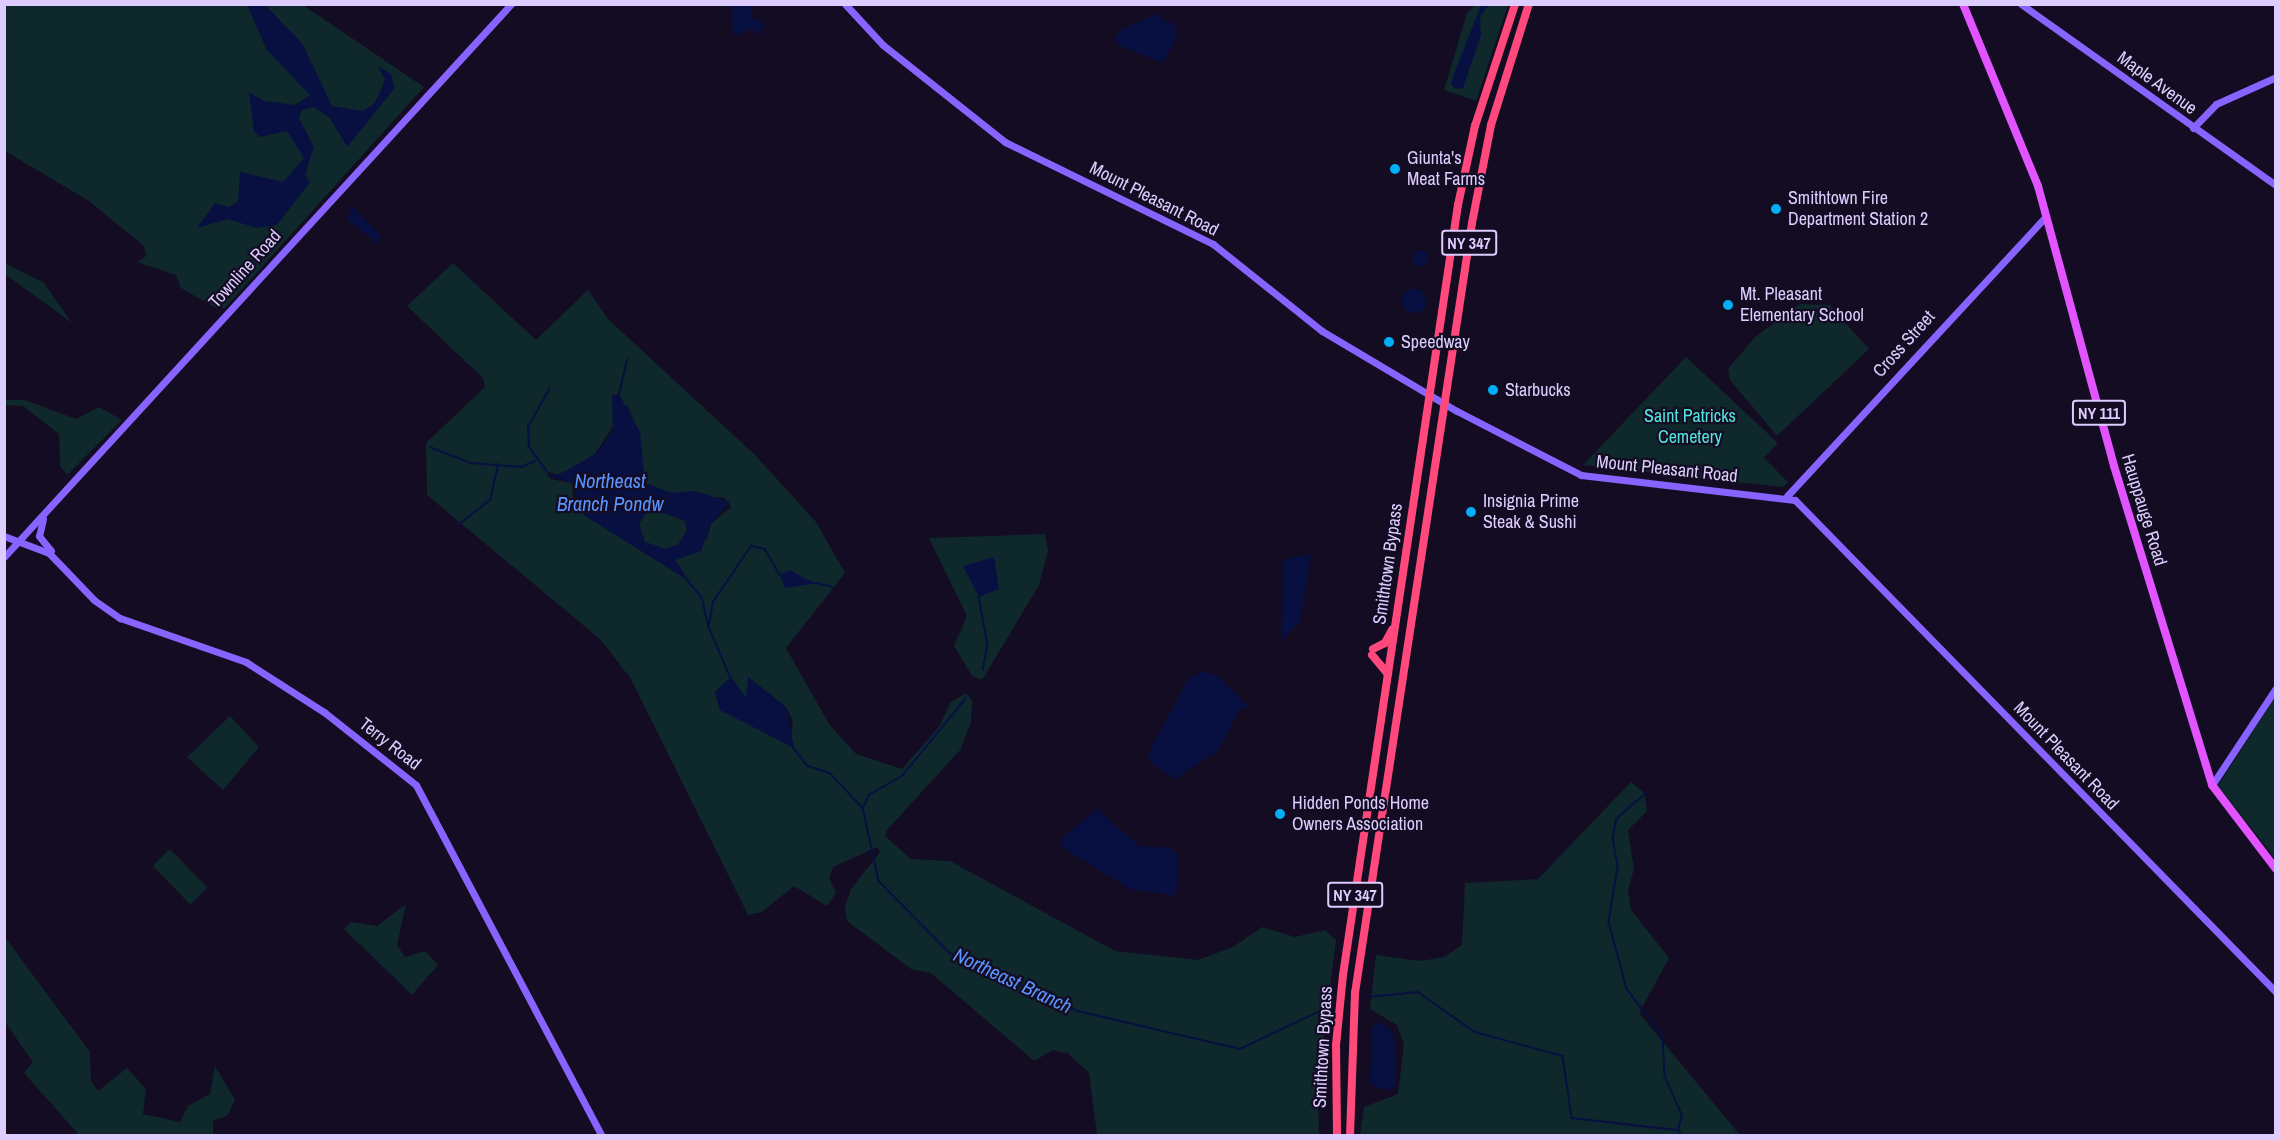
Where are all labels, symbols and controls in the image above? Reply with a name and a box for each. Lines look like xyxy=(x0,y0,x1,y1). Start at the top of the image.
street label: Maple Avenue xyxy=(2113,47,2201,119)
place label: Giunta's Meat Farms xyxy=(1407,148,1485,190)
street label: Mount Pleasant Road xyxy=(1086,157,1222,241)
marker: Giunta's Meat Farms xyxy=(1388,162,1402,176)
place label: Smithtown Fire Department Station 2 xyxy=(1788,188,1928,230)
marker: Smithtown Fire Department Station 2 xyxy=(1769,202,1783,216)
street label: Townline Road xyxy=(204,225,286,313)
road number: NY 347 xyxy=(1440,230,1498,256)
place label: Mt. Pleasant Elementary School xyxy=(1740,284,1864,326)
marker: Mt. Pleasant Elementary School xyxy=(1721,298,1735,312)
street label: Cross Street xyxy=(1869,306,1939,382)
place label: Speedway xyxy=(1401,331,1470,353)
marker: Speedway xyxy=(1382,335,1396,349)
place label: Starbucks xyxy=(1505,379,1571,401)
marker: Starbucks xyxy=(1486,383,1500,397)
road number: NY 111 xyxy=(2070,400,2128,426)
park label: Saint Patricks Cemetery xyxy=(1644,406,1736,448)
street label: Mount Pleasant Road xyxy=(1595,451,1739,487)
street label: Hauppauge Road xyxy=(2117,452,2171,568)
water label: Northeast Branch Pondw xyxy=(557,468,663,515)
place label: Insignia Prime Steak & Sushi xyxy=(1483,491,1579,534)
street label: Smithtown Bypass xyxy=(1369,502,1407,626)
marker: Insignia Prime Steak & Sushi xyxy=(1464,505,1478,519)
street label: Mount Pleasant Road xyxy=(2009,697,2123,815)
street label: Terry Road xyxy=(355,713,425,775)
place label: Hidden Ponds Home Owners Association xyxy=(1292,793,1429,836)
marker: Hidden Ponds Home Owners Association xyxy=(1273,807,1287,821)
road number: NY 347 xyxy=(1326,882,1384,908)
water label: Northeast Branch xyxy=(950,942,1076,1018)
street label: Smithtown Bypass xyxy=(1309,985,1337,1109)

